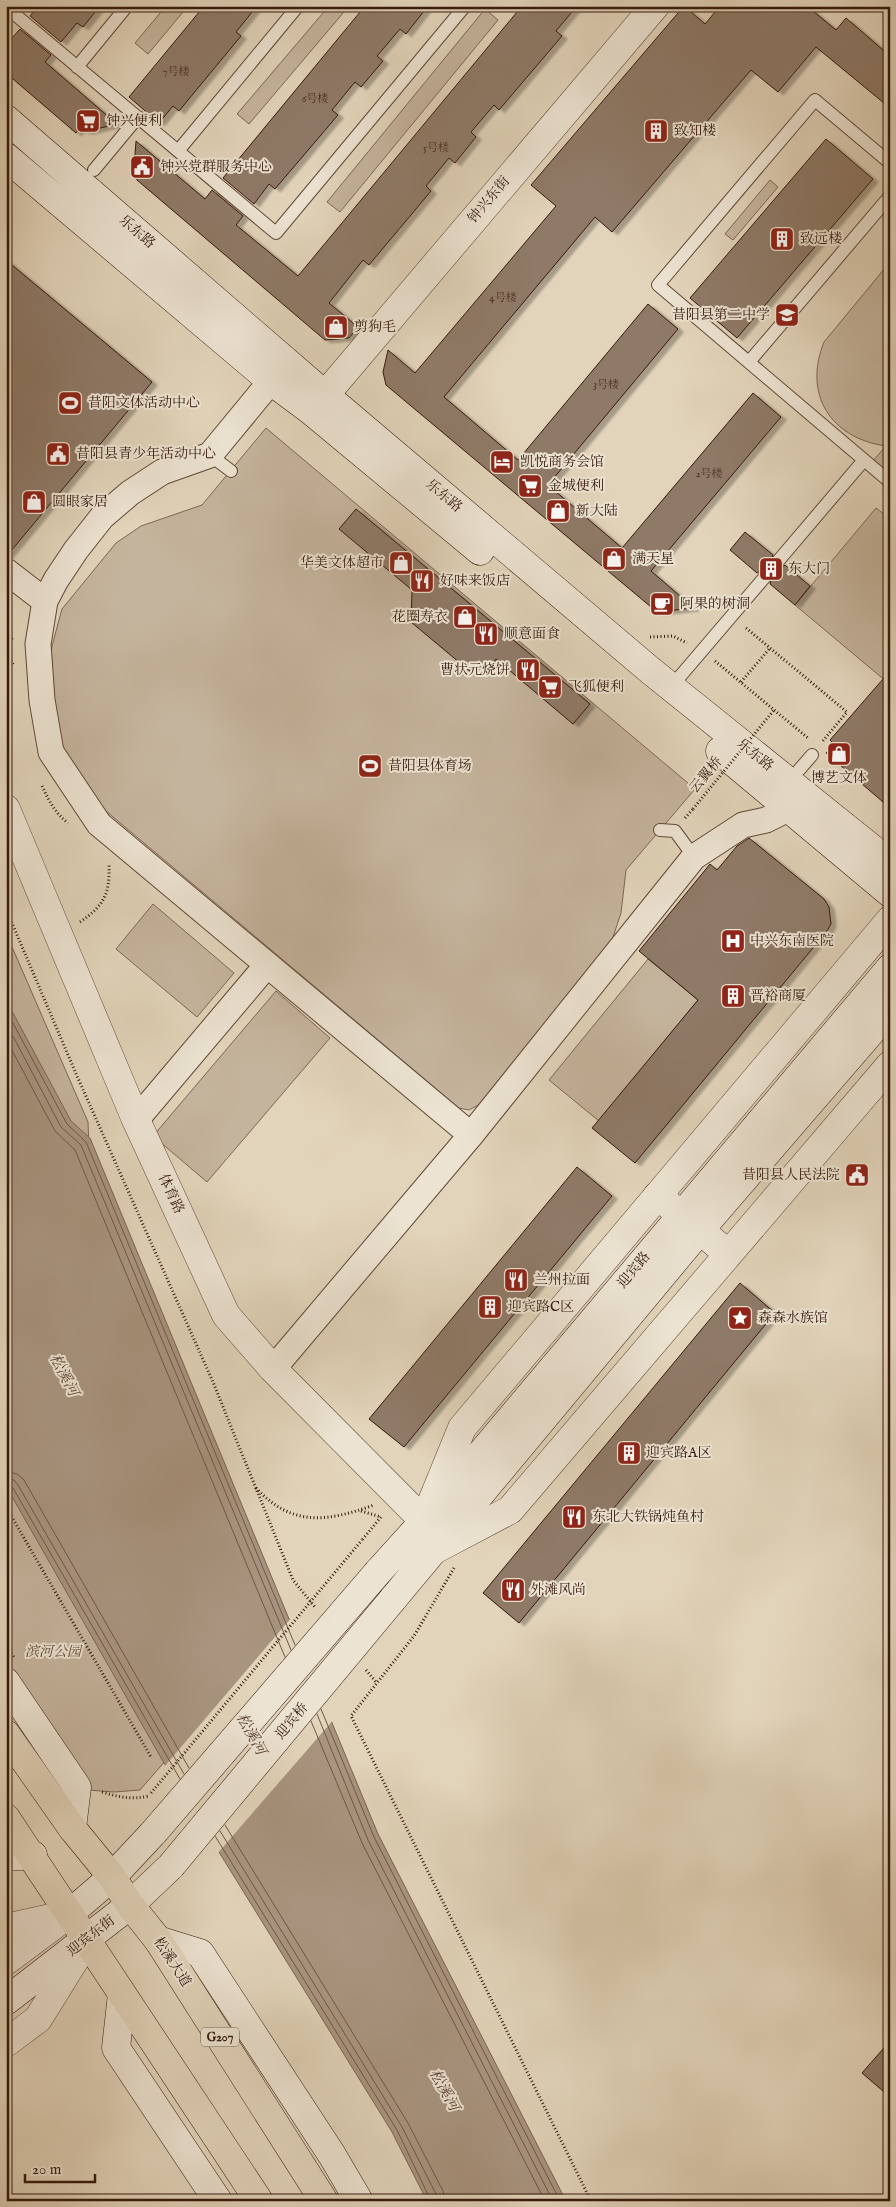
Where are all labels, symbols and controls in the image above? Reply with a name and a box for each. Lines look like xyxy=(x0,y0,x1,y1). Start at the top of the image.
house number: 7号楼 xyxy=(162,65,190,79)
house number: 6号楼 xyxy=(302,92,328,106)
supermarket icon: 钟兴便利 xyxy=(75,108,101,134)
place label: 钟兴便利 xyxy=(106,112,162,130)
building icon: 致知楼 xyxy=(643,118,669,144)
place label: 致知楼 xyxy=(674,122,716,140)
house number: 5号楼 xyxy=(423,141,449,155)
public building icon: 钟兴党群服务中心 xyxy=(129,154,155,180)
place label: 钟兴党群服务中心 xyxy=(160,158,272,176)
street label: 钟兴东街 xyxy=(464,173,514,227)
street label: 乐东路 xyxy=(115,211,159,253)
building icon: 致远楼 xyxy=(769,226,795,252)
place label: 致远楼 xyxy=(800,230,842,248)
house number: 4号楼 xyxy=(489,291,517,305)
school or university icon: 昔阳县第二中学 xyxy=(774,302,800,328)
place label: 昔阳县第二中学 xyxy=(672,306,770,324)
shop icon: 剪狗毛 xyxy=(323,314,349,340)
place label: 剪狗毛 xyxy=(354,318,396,336)
house number: 3号楼 xyxy=(593,378,619,392)
sports icon: 昔阳文体活动中心 xyxy=(57,390,83,416)
place label: 昔阳文体活动中心 xyxy=(88,394,200,412)
public building icon: 昔阳县青少年活动中心 xyxy=(45,441,71,467)
place label: 昔阳县青少年活动中心 xyxy=(76,445,216,463)
hotel icon: 凯悦商务会馆 xyxy=(489,449,515,475)
place label: 凯悦商务会馆 xyxy=(520,453,604,471)
house number: 2号楼 xyxy=(695,467,723,481)
supermarket icon: 金城便利 xyxy=(517,473,543,499)
street label: 乐东路 xyxy=(422,476,466,516)
place label: 金城便利 xyxy=(548,477,604,495)
shop icon: 圆眼家居 xyxy=(21,489,47,515)
place label: 圆眼家居 xyxy=(52,493,108,511)
shop icon: 新大陆 xyxy=(545,498,571,524)
place label: 新大陆 xyxy=(576,502,618,520)
shop icon: 满天星 xyxy=(601,546,627,572)
shop icon: 华美文体超市 xyxy=(388,550,414,576)
place label: 满天星 xyxy=(632,550,674,568)
place label: 华美文体超市 xyxy=(300,554,384,572)
building icon: 东大门 xyxy=(758,556,784,582)
place label: 东大门 xyxy=(788,560,830,578)
restaurant icon: 好味来饭店 xyxy=(409,568,435,594)
place label: 好味来饭店 xyxy=(440,572,510,590)
cafe icon: 阿果的树洞 xyxy=(649,591,675,617)
place label: 阿果的树洞 xyxy=(680,595,750,613)
shop icon: 花圈寿衣 xyxy=(452,604,478,630)
place label: 花圈寿衣 xyxy=(392,608,448,626)
restaurant icon: 顺意面食 xyxy=(473,621,499,647)
place label: 顺意面食 xyxy=(504,625,560,643)
restaurant icon: 曹状元烧饼 xyxy=(515,657,541,683)
place label: 曹状元烧饼 xyxy=(440,661,510,679)
supermarket icon: 飞狐便利 xyxy=(537,674,563,700)
place label: 飞狐便利 xyxy=(568,678,624,696)
street label: 乐东路 xyxy=(733,735,777,775)
shop icon: 博艺文体 xyxy=(826,741,852,767)
sports icon: 昔阳县体育场 xyxy=(357,753,383,779)
street label: 云翼桥 xyxy=(686,753,726,797)
place label: 昔阳县体育场 xyxy=(388,757,472,775)
place label: 博艺文体 xyxy=(811,769,867,787)
hospital icon: 中兴东南医院 xyxy=(720,928,746,954)
place label: 中兴东南医院 xyxy=(750,932,834,950)
building icon: 晋裕商厦 xyxy=(720,983,746,1009)
place label: 晋裕商厦 xyxy=(750,987,806,1005)
public building icon: 昔阳县人民法院 xyxy=(844,1162,870,1188)
place label: 昔阳县人民法院 xyxy=(742,1166,840,1184)
street label: 体育路 xyxy=(154,1171,188,1217)
street label: 迎宾路 xyxy=(614,1248,654,1292)
restaurant icon: 兰州拉面 xyxy=(503,1267,529,1293)
place label: 兰州拉面 xyxy=(534,1271,590,1289)
building icon: 迎宾路C区 xyxy=(477,1294,503,1320)
place label: 迎宾路C区 xyxy=(508,1298,574,1316)
place icon: 森森水族馆 xyxy=(727,1305,753,1331)
place label: 森森水族馆 xyxy=(758,1309,828,1327)
water label: 松溪河 xyxy=(45,1351,84,1402)
building icon: 迎宾路A区 xyxy=(616,1440,642,1466)
place label: 迎宾路A区 xyxy=(646,1444,711,1462)
restaurant icon: 东北大铁锅炖鱼村 xyxy=(561,1504,587,1530)
place label: 东北大铁锅炖鱼村 xyxy=(592,1508,704,1526)
restaurant icon: 外滩风尚 xyxy=(500,1577,526,1603)
place label: 外滩风尚 xyxy=(530,1581,586,1599)
park label: 滨河公园 xyxy=(25,1643,83,1661)
street label: 迎宾桥 xyxy=(272,1699,312,1743)
water label: 松溪河 xyxy=(232,1710,272,1761)
street label: 迎宾东街 xyxy=(63,1912,119,1960)
street label: 松溪大道 xyxy=(149,1934,195,1990)
road number: G207 xyxy=(201,2028,239,2046)
water label: 松溪河 xyxy=(425,2066,465,2117)
scale bar xyxy=(25,2152,95,2184)
text: 20 m xyxy=(32,2160,62,2179)

